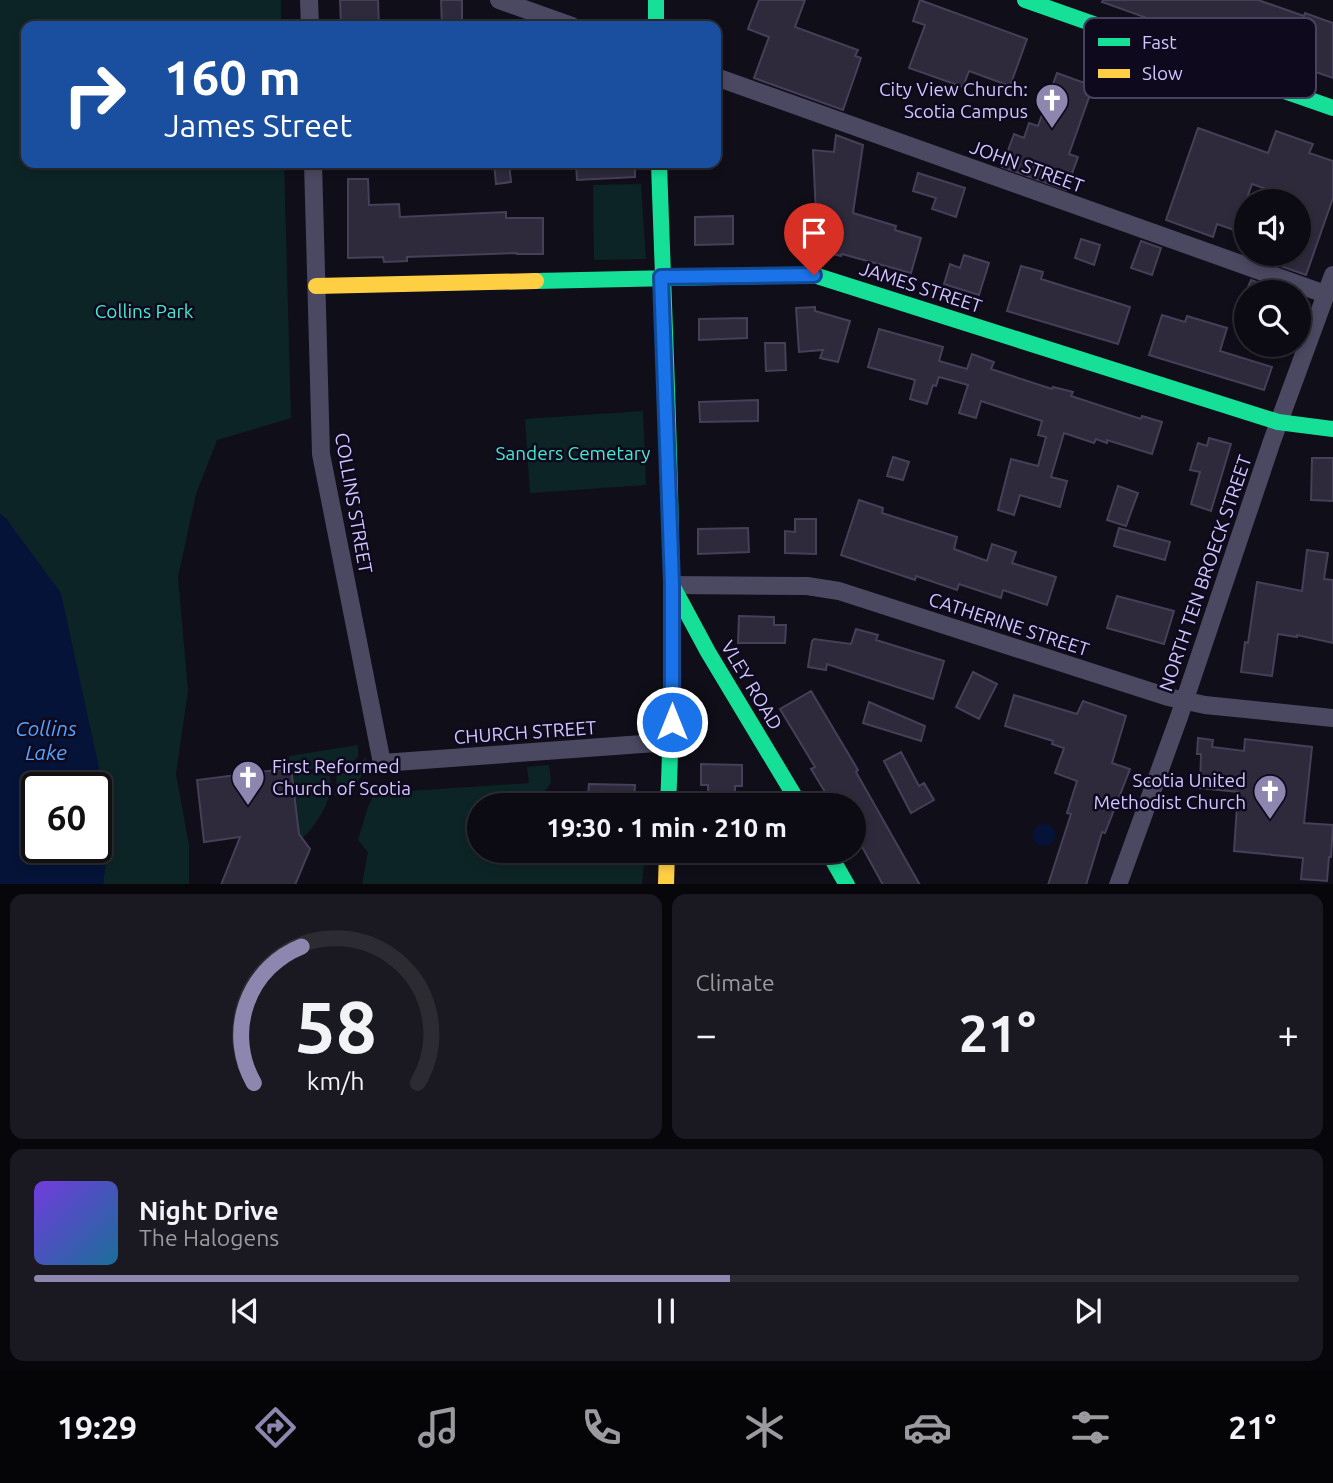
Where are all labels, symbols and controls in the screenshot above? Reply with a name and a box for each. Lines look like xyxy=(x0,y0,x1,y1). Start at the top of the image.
legend xyxy=(1084,18,1316,98)
text: Fast xyxy=(1142,31,1177,53)
icon: right xyxy=(49,49,140,140)
text: 160 m xyxy=(164,49,301,104)
text: Slow xyxy=(1142,62,1183,84)
place label: City View Church: Scotia Campus xyxy=(879,78,1028,122)
church icon: City View Church: Scotia Campus xyxy=(1033,81,1071,130)
text: James Street xyxy=(164,107,352,143)
street label: JOHN STREET xyxy=(967,135,1087,197)
map controls xyxy=(1234,189,1311,357)
button: sound xyxy=(1234,189,1311,266)
pin xyxy=(784,203,844,275)
icon: arrive xyxy=(795,214,833,252)
street label: JAMES STREET xyxy=(857,257,985,317)
button: search xyxy=(1234,280,1311,357)
park label: Collins Park xyxy=(95,300,194,322)
street label: COLLINS STREET xyxy=(331,431,377,575)
park label: Sanders Cemetary xyxy=(496,442,650,464)
street label: NORTH TEN BROECK STREET xyxy=(1154,452,1256,694)
street label: CATHERINE STREET xyxy=(926,588,1092,660)
street label: VLEY ROAD xyxy=(717,637,787,733)
position arrow xyxy=(635,685,709,759)
water label: Collins Lake xyxy=(15,716,77,764)
street label: CHURCH STREET xyxy=(453,716,598,748)
place label: First Reformed Church of Scotia xyxy=(272,755,411,799)
church icon: First Reformed Church of Scotia xyxy=(229,758,267,807)
place label: Scotia United Methodist Church xyxy=(1094,769,1246,813)
speed limit sign: 60 xyxy=(21,772,112,863)
church icon: Scotia United Methodist Church xyxy=(1251,772,1289,821)
text: 19:30 · 1 min · 210 m xyxy=(546,813,787,842)
text: Climate xyxy=(696,970,775,995)
text: 58 xyxy=(295,985,377,1067)
text: 21° xyxy=(959,1004,1036,1062)
text: − xyxy=(696,1013,717,1055)
text: + xyxy=(1278,1013,1299,1055)
text: km/h xyxy=(307,1066,365,1094)
text: Night Drive xyxy=(139,1196,279,1225)
text: The Halogens xyxy=(139,1225,279,1250)
icon: previous xyxy=(226,1292,264,1330)
icon: pause xyxy=(647,1292,685,1330)
icon: next xyxy=(1069,1292,1107,1330)
icon: directions xyxy=(251,1403,300,1452)
icon: music xyxy=(414,1403,463,1452)
icon: phone xyxy=(577,1403,626,1452)
icon: climate xyxy=(740,1403,789,1452)
icon: car xyxy=(903,1403,952,1452)
icon: filters xyxy=(1066,1403,1115,1452)
text: 19:29 xyxy=(57,1409,137,1445)
text: 21° xyxy=(1229,1409,1276,1445)

